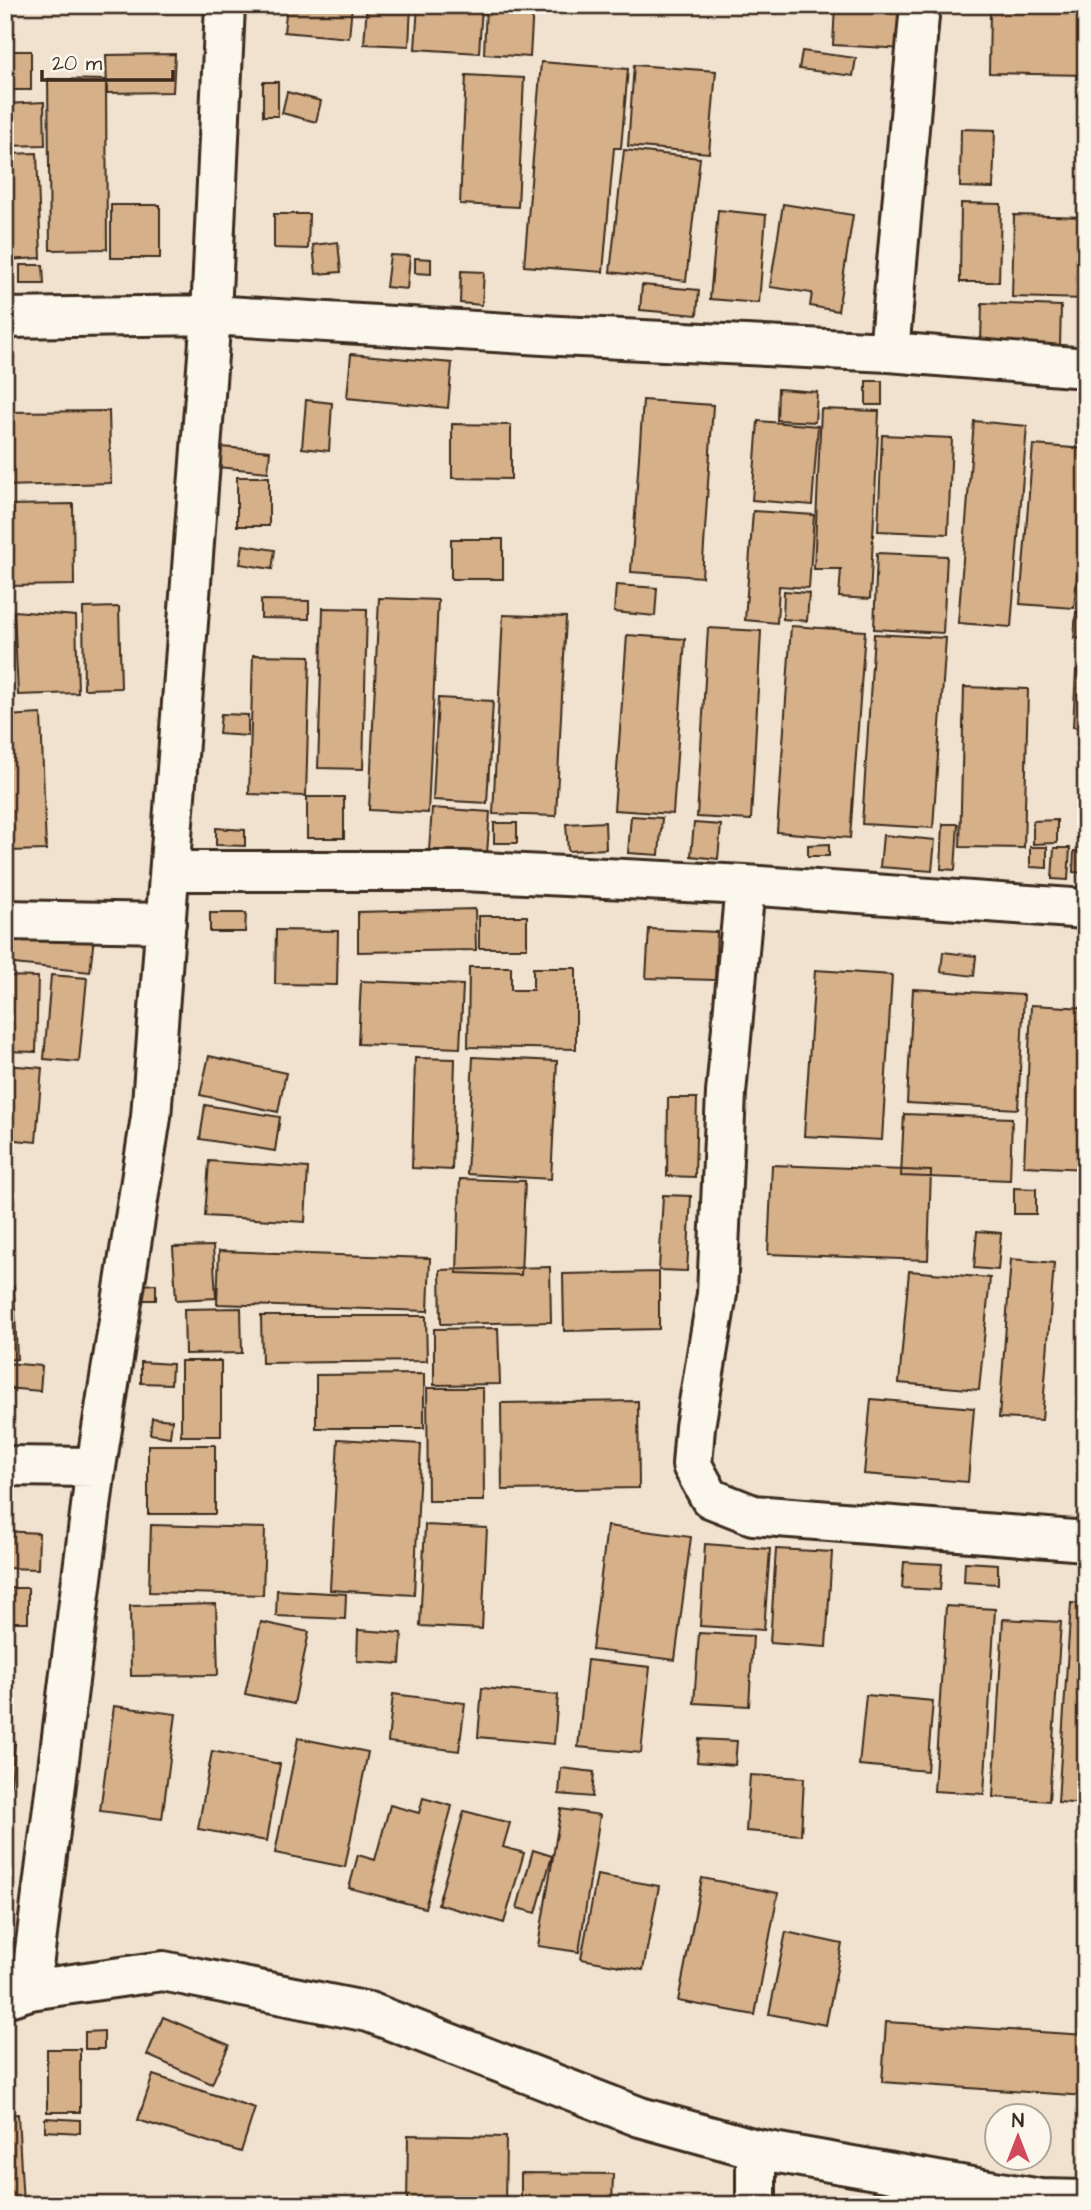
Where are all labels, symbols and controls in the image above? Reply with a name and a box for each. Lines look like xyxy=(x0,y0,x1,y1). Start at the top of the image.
scale bar xyxy=(42,38,173,82)
text: 20 m xyxy=(52,49,103,78)
north arrow xyxy=(982,2102,1052,2172)
text: N xyxy=(1012,2108,1024,2135)

